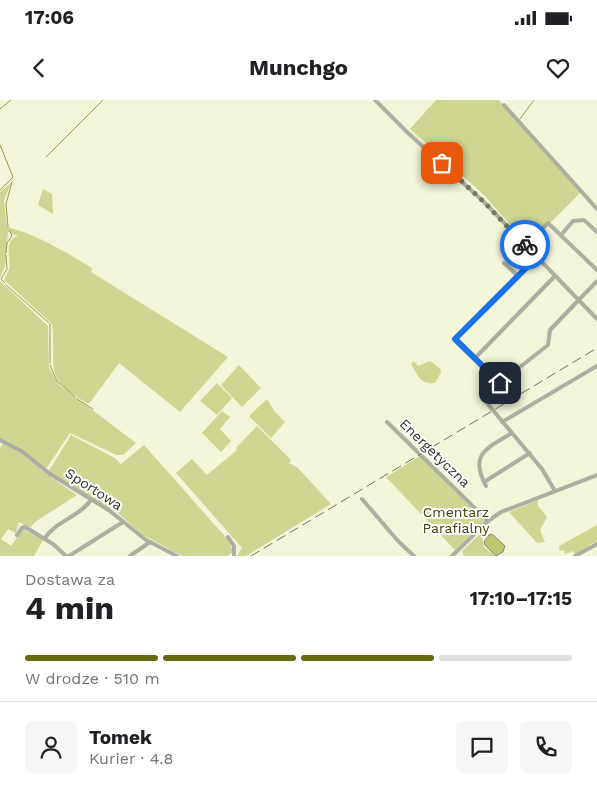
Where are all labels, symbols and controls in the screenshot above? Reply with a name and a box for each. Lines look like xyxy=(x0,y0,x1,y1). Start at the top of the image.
text: 17:06 xyxy=(25,6,74,29)
icon: back xyxy=(25,54,53,82)
icon: heart xyxy=(544,54,572,82)
text: Munchgo xyxy=(249,55,348,80)
pin xyxy=(421,142,463,184)
icon: bag xyxy=(428,149,456,177)
courier xyxy=(500,220,550,270)
icon: bike xyxy=(511,231,539,259)
pin xyxy=(479,362,521,404)
icon: home xyxy=(486,369,514,397)
street label: Energetyczna xyxy=(397,416,473,491)
street label: Sportowa xyxy=(62,465,126,513)
park label: Cmentarz Parafialny xyxy=(423,504,490,536)
text: Dostawa za xyxy=(25,570,115,589)
text: 17:10–17:15 xyxy=(470,587,572,610)
text: 4 min xyxy=(25,589,114,627)
text: W drodze · 510 m xyxy=(25,669,160,688)
button: person xyxy=(25,721,77,773)
button: chat xyxy=(456,721,508,773)
button: phone xyxy=(520,721,572,773)
text: Tomek xyxy=(89,726,152,749)
text: Kurier · 4.8 xyxy=(89,749,173,768)

